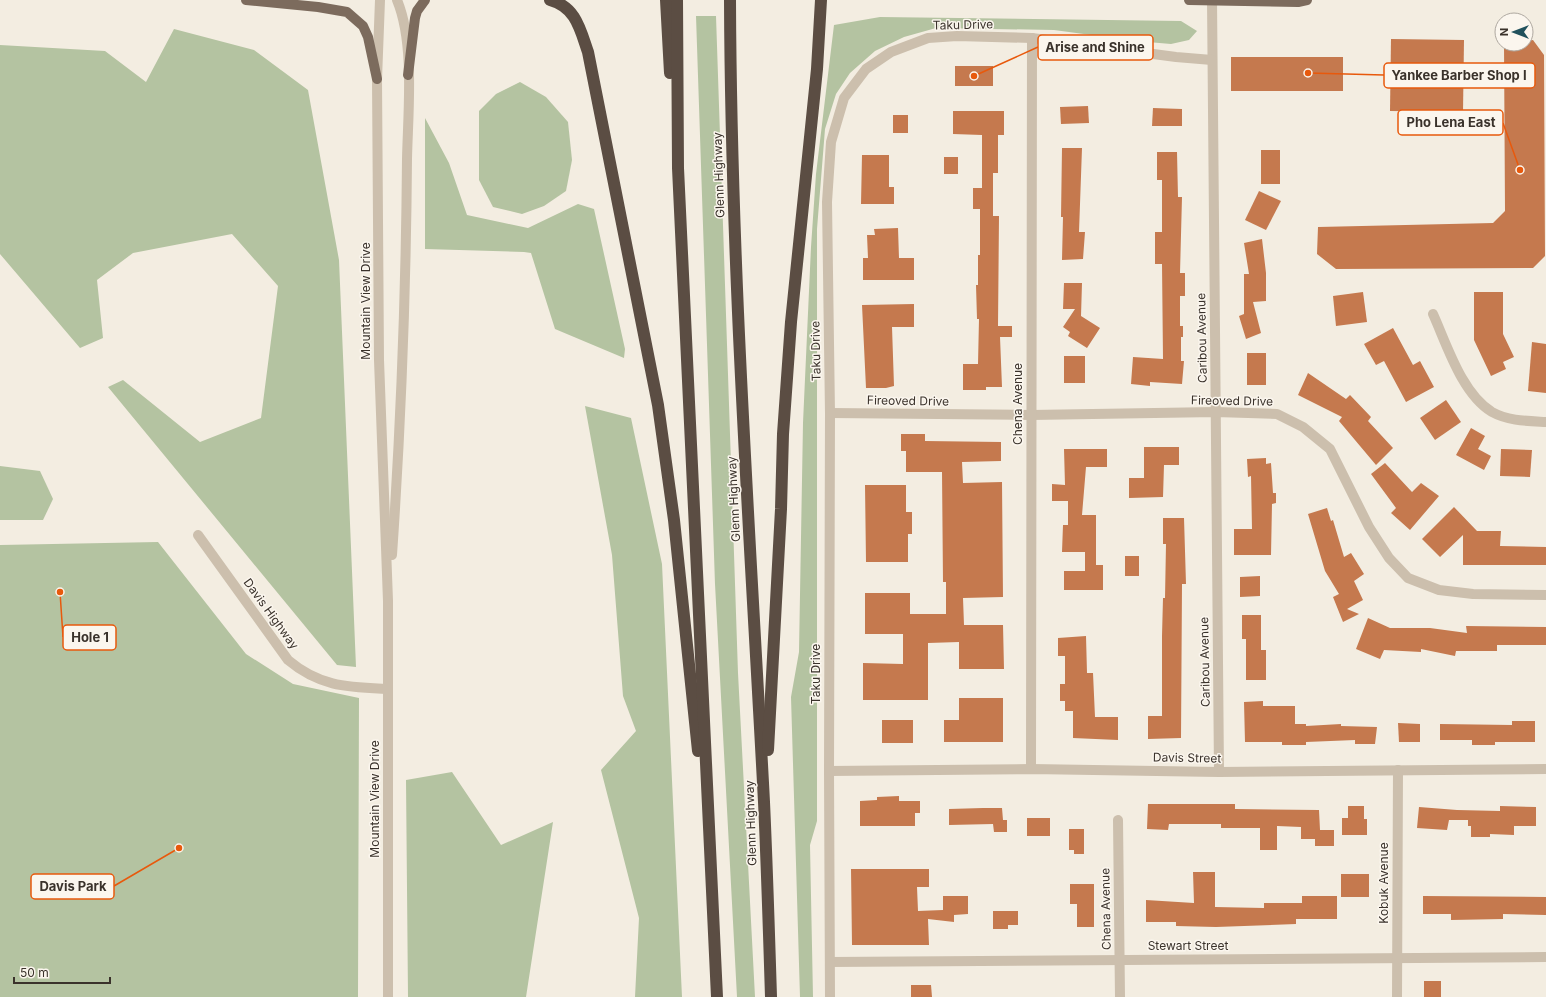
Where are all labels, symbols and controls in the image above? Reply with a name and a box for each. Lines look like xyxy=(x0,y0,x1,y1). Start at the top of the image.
north arrow xyxy=(1494,12,1534,52)
street label: Taku Drive xyxy=(933,16,993,33)
text: N xyxy=(1497,28,1511,36)
callout: Arise and Shine xyxy=(1038,35,1153,60)
text: Arise and Shine xyxy=(1045,39,1145,55)
callout: Yankee Barber Shop I xyxy=(1384,63,1535,88)
text: Yankee Barber Shop I xyxy=(1391,67,1527,83)
callout: Pho Lena East xyxy=(1398,110,1503,135)
text: Pho Lena East xyxy=(1407,114,1496,130)
street label: Glenn Highway xyxy=(709,132,727,218)
street label: Mountain View Drive xyxy=(358,242,373,360)
street label: Caribou Avenue xyxy=(1193,293,1210,383)
street label: Taku Drive xyxy=(807,321,824,381)
street label: Chena Avenue xyxy=(1010,363,1025,445)
street label: Fireoved Drive xyxy=(867,392,949,409)
street label: Fireoved Drive xyxy=(1191,392,1273,409)
street label: Glenn Highway xyxy=(724,456,743,542)
street label: Davis Highway xyxy=(241,575,302,652)
street label: Caribou Avenue xyxy=(1196,617,1213,707)
callout: Hole 1 xyxy=(63,625,116,650)
text: Hole 1 xyxy=(71,629,109,645)
street label: Taku Drive xyxy=(808,644,823,704)
street label: Mountain View Drive xyxy=(367,740,382,858)
street label: Davis Street xyxy=(1153,749,1221,766)
street label: Glenn Highway xyxy=(741,780,759,866)
street label: Kobuk Avenue xyxy=(1376,842,1391,924)
street label: Chena Avenue xyxy=(1097,868,1114,950)
callout: Davis Park xyxy=(31,874,114,899)
text: Davis Park xyxy=(39,878,107,894)
street label: Stewart Street xyxy=(1148,938,1228,953)
scale bar xyxy=(14,959,110,985)
text: 50 m xyxy=(20,965,49,980)

